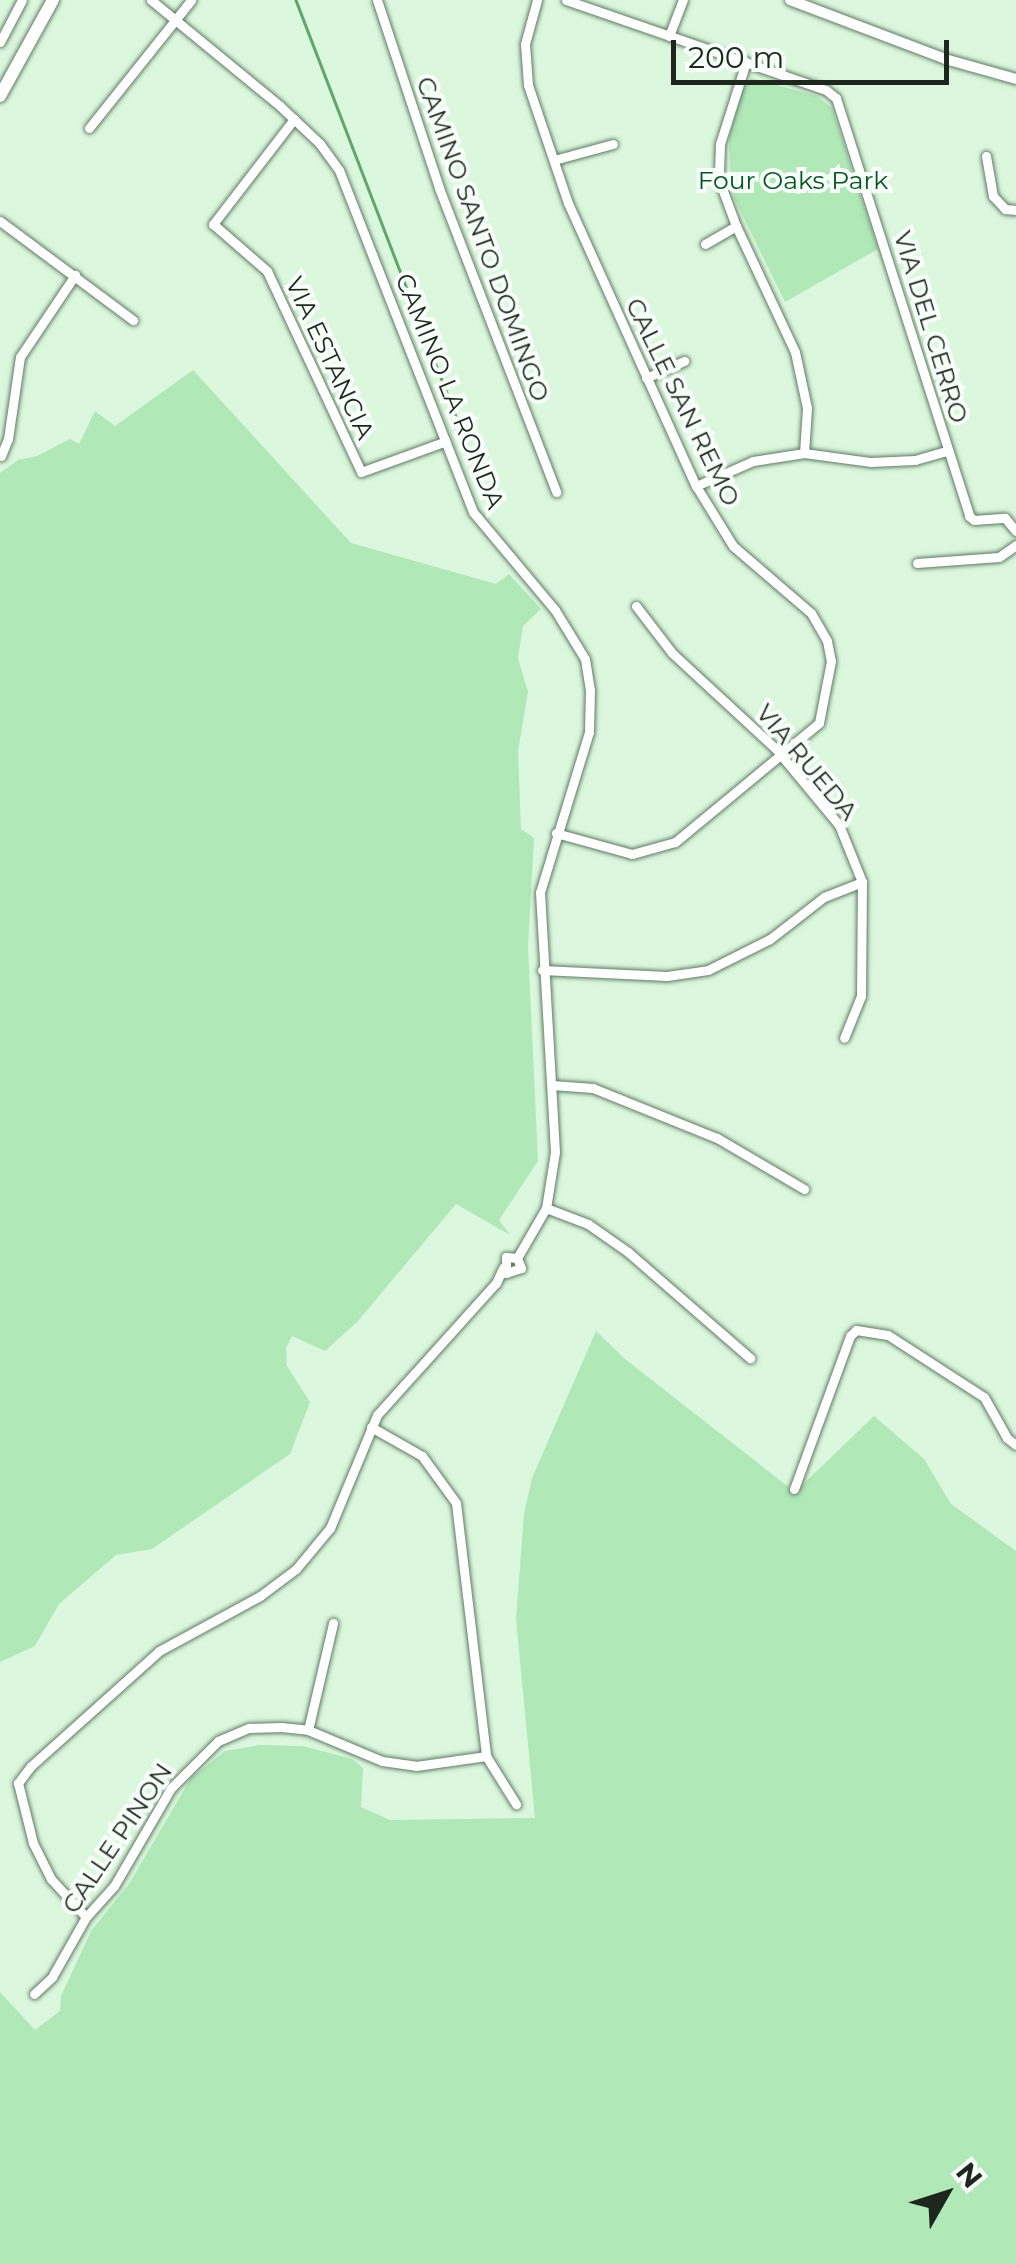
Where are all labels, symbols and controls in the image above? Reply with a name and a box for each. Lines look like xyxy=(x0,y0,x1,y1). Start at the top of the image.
scale bar xyxy=(676,20,954,82)
text: 200 m xyxy=(688,39,784,76)
street label: CAMINO SANTO DOMINGO xyxy=(410,73,556,405)
park label: Four Oaks Park xyxy=(698,165,888,195)
street label: VIA DEL CERRO xyxy=(888,227,974,427)
street label: CAMINO LA RONDA xyxy=(389,269,511,513)
street label: VIA ESTANCIA xyxy=(279,272,381,444)
street label: CALLE SAN REMO xyxy=(620,293,746,511)
street label: VIA RUEDA xyxy=(750,698,864,826)
street label: CALLE PINON xyxy=(56,1757,178,1919)
north arrow xyxy=(896,2144,996,2244)
text: N xyxy=(949,2156,990,2195)

